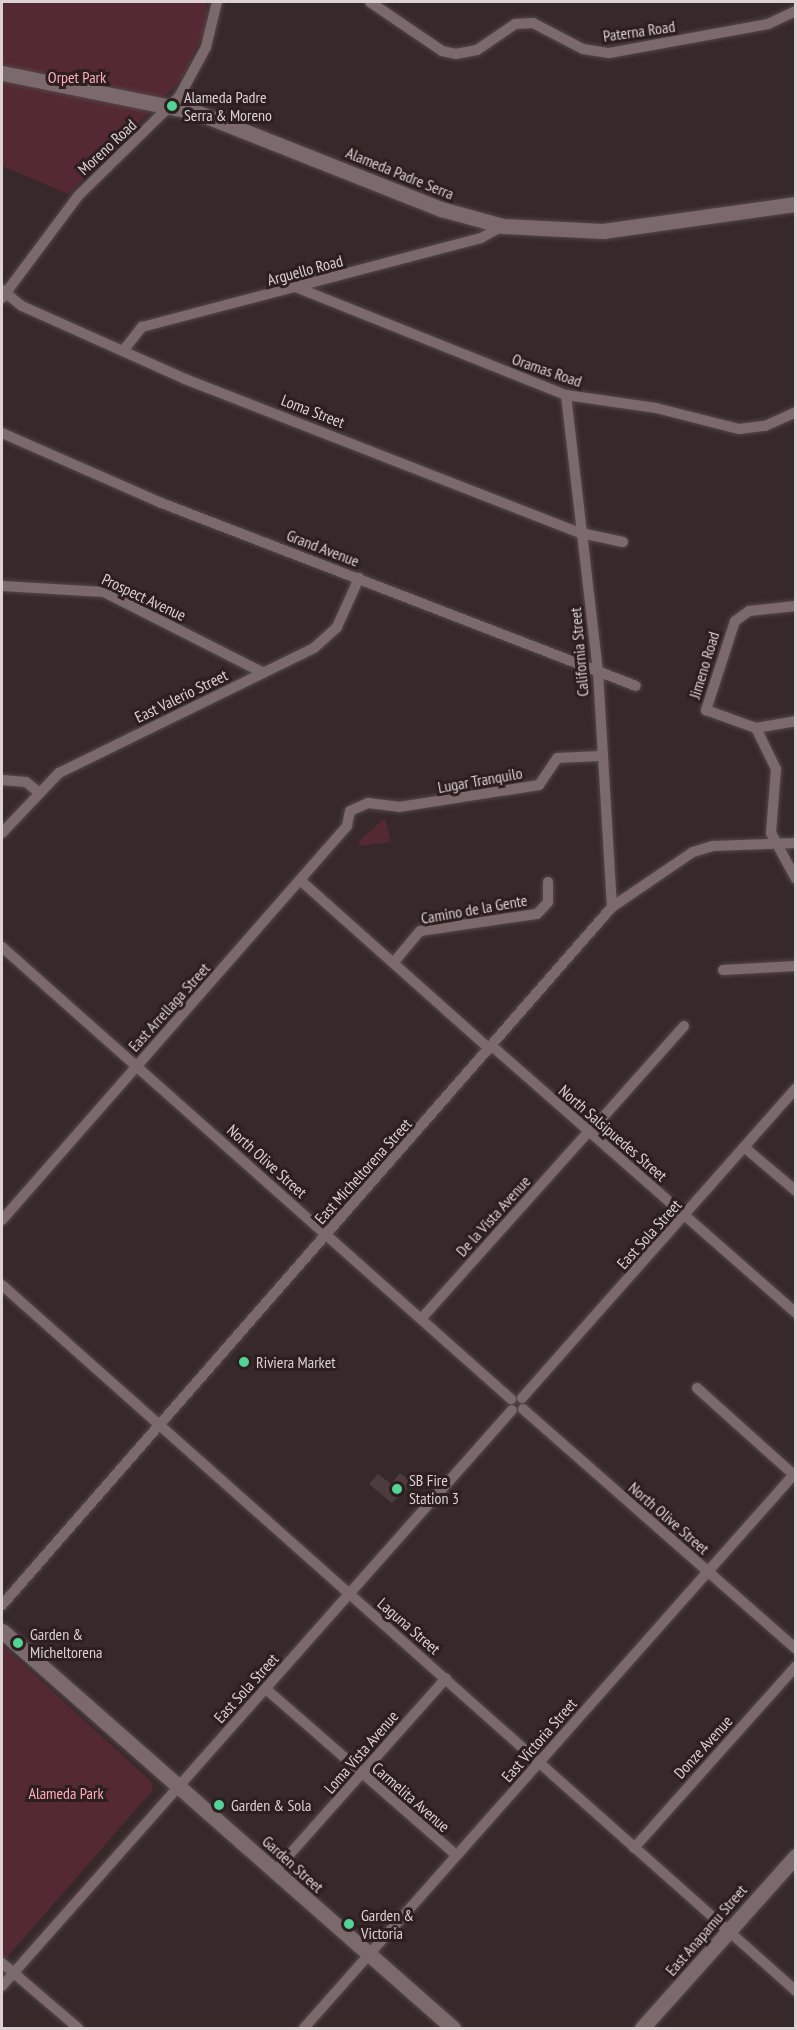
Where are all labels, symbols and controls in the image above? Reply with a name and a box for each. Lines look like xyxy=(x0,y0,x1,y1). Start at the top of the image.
street label: Paterna Road xyxy=(602,16,676,46)
park label: Orpet Park xyxy=(48,67,106,87)
place label: Alameda Padre Serra & Moreno xyxy=(184,87,272,125)
marker: Alameda Padre Serra & Moreno xyxy=(165,99,179,113)
street label: Moreno Road xyxy=(74,115,140,179)
street label: Alameda Padre Serra xyxy=(343,143,457,203)
street label: Arguello Road xyxy=(265,251,345,289)
street label: Oramas Road xyxy=(510,349,584,391)
street label: Loma Street xyxy=(279,390,347,432)
street label: Grand Avenue xyxy=(284,525,362,571)
street label: Prospect Avenue xyxy=(99,569,189,625)
street label: California Street xyxy=(566,607,592,697)
street label: Jimeno Road xyxy=(685,629,723,701)
street label: East Valerio Street xyxy=(131,665,231,727)
street label: Lugar Tranquilo xyxy=(436,763,524,797)
street label: Camino de la Gente xyxy=(419,890,529,928)
street label: East Arrellaga Street xyxy=(124,959,214,1055)
street label: North Salsipuedes Street xyxy=(555,1081,671,1185)
street label: East Micheltorena Street xyxy=(311,1114,415,1228)
street label: North Olive Street xyxy=(223,1120,311,1202)
street label: De la Vista Avenue xyxy=(451,1171,535,1261)
street label: East Sola Street xyxy=(613,1195,685,1273)
place label: Riviera Market xyxy=(256,1352,336,1372)
marker: Riviera Market xyxy=(237,1355,251,1369)
place label: SB Fire Station 3 xyxy=(409,1470,459,1508)
street label: North Olive Street xyxy=(625,1478,713,1558)
marker: SB Fire Station 3 xyxy=(390,1482,404,1496)
street label: Laguna Street xyxy=(374,1594,444,1658)
place label: Garden & Micheltorena xyxy=(30,1624,102,1662)
marker: Garden & Micheltorena xyxy=(11,1636,25,1650)
street label: East Sola Street xyxy=(210,1649,282,1727)
street label: East Victoria Street xyxy=(497,1694,581,1786)
street label: Loma Vista Avenue xyxy=(320,1706,402,1798)
street label: Donze Avenue xyxy=(670,1711,736,1783)
street label: Carmelita Avenue xyxy=(368,1758,454,1836)
park label: Alameda Park xyxy=(28,1783,104,1803)
place label: Garden & Sola xyxy=(231,1795,311,1815)
marker: Garden & Sola xyxy=(212,1798,226,1812)
street label: Garden Street xyxy=(258,1832,328,1896)
street label: East Anapamu Street xyxy=(661,1880,751,1980)
place label: Garden & Victoria xyxy=(361,1905,414,1943)
marker: Garden & Victoria xyxy=(342,1917,356,1931)

